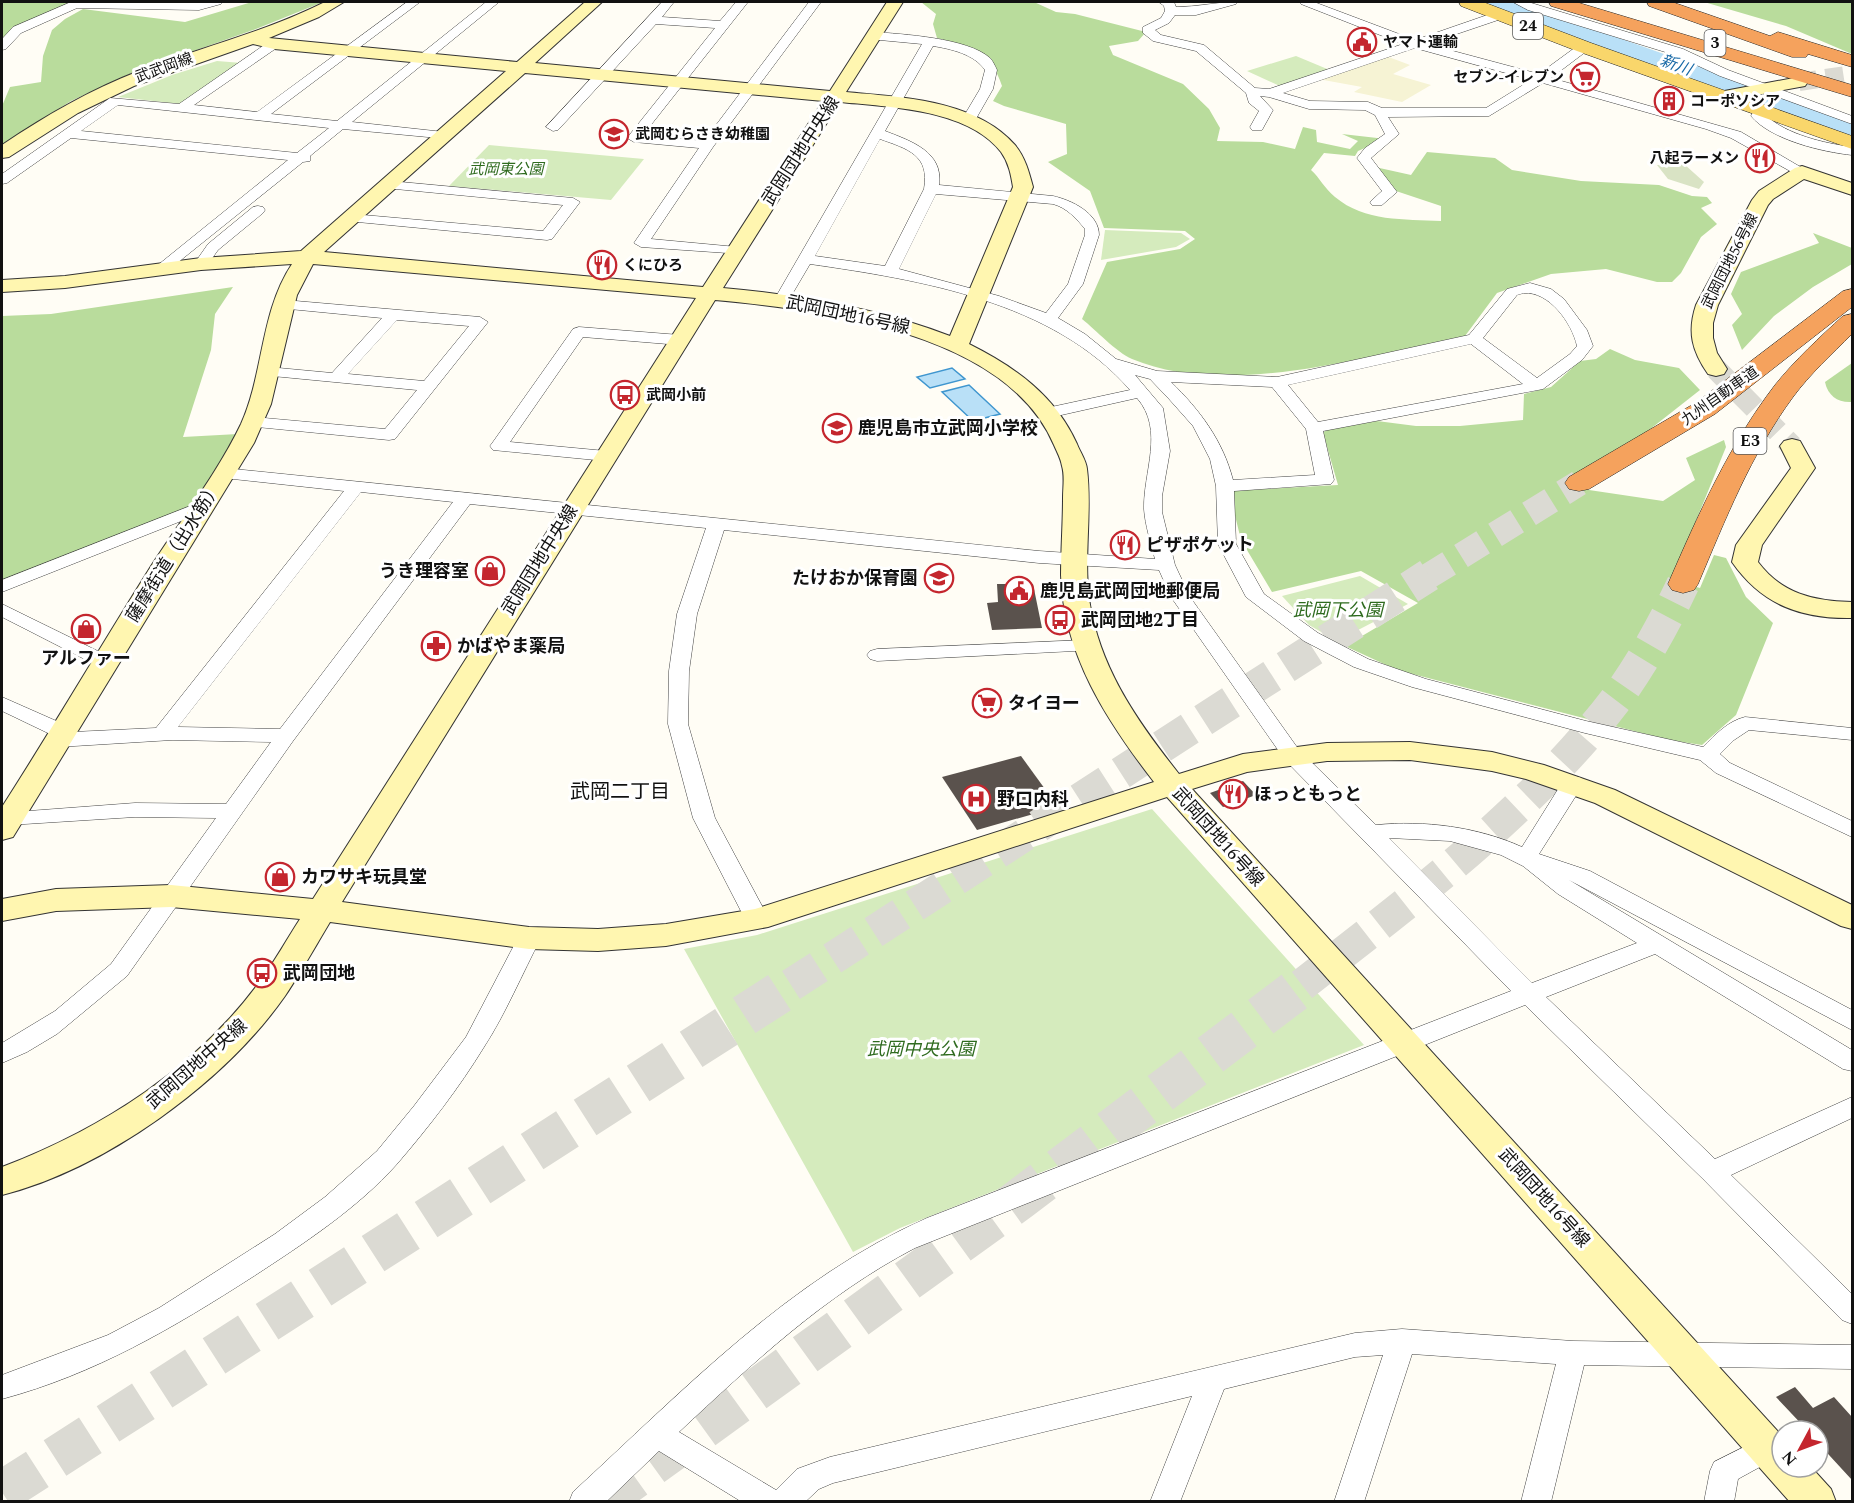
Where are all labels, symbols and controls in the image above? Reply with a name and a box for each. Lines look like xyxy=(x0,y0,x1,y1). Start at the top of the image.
road number: 24 xyxy=(1513,13,1543,39)
public building icon: ヤマト運輸 xyxy=(1346,26,1378,58)
road number: 3 xyxy=(1704,30,1726,56)
place label: ヤマト運輸 xyxy=(1383,31,1458,54)
street label: 武武岡線 xyxy=(132,47,196,89)
water label: 新川 xyxy=(1657,48,1697,82)
supermarket icon: セブン-イレブン xyxy=(1569,61,1601,93)
place label: セブン-イレブン xyxy=(1453,66,1564,89)
building icon: コーポソシア xyxy=(1653,85,1685,117)
place label: コーポソシア xyxy=(1690,90,1780,113)
street label: 武岡団地中央線 xyxy=(755,91,847,211)
school or university icon: 武岡むらさき幼稚園 xyxy=(598,118,630,150)
place label: 武岡むらさき幼稚園 xyxy=(635,123,770,146)
restaurant icon: 八起ラーメン xyxy=(1744,142,1776,174)
place label: 八起ラーメン xyxy=(1650,147,1739,170)
park label: 武岡東公園 xyxy=(468,158,545,181)
street label: 武岡団地56号線 xyxy=(1696,209,1764,313)
restaurant icon: くにひろ xyxy=(586,249,618,281)
place label: くにひろ xyxy=(623,254,683,277)
street label: 武岡団地16号線 xyxy=(784,289,912,341)
street label: 九州自動車道 xyxy=(1677,361,1763,431)
bus stop icon: 武岡小前 xyxy=(609,379,641,411)
place label: 武岡小前 xyxy=(646,384,706,407)
school or university icon: 鹿児島市立武岡小学校 xyxy=(821,412,853,444)
place label: 鹿児島市立武岡小学校 xyxy=(858,415,1038,442)
road number: E3 xyxy=(1734,428,1766,454)
street label: 薩摩街道（出水筋） xyxy=(120,476,228,628)
street label: 武岡団地中央線 xyxy=(495,499,585,621)
restaurant icon: ピザポケット xyxy=(1109,529,1141,561)
place label: ピザポケット xyxy=(1146,532,1254,559)
shop icon: うき理容室 xyxy=(474,555,506,587)
place label: うき理容室 xyxy=(379,558,469,585)
school or university icon: たけおか保育園 xyxy=(923,562,955,594)
place label: たけおか保育園 xyxy=(792,565,918,592)
public building icon: 鹿児島武岡団地郵便局 xyxy=(1003,575,1035,607)
place label: 鹿児島武岡団地郵便局 xyxy=(1040,578,1220,605)
park label: 武岡下公園 xyxy=(1293,597,1386,624)
bus stop icon: 武岡団地2丁目 xyxy=(1044,604,1076,636)
place label: 武岡団地2丁目 xyxy=(1081,607,1199,634)
shop icon: アルファー xyxy=(70,613,102,645)
pharmacy icon: かばやま薬局 xyxy=(420,630,452,662)
place label: かばやま薬局 xyxy=(457,633,565,660)
place label: アルファー xyxy=(41,645,131,672)
supermarket icon: タイヨー xyxy=(971,687,1003,719)
place label: タイヨー xyxy=(1008,690,1080,717)
district label: 武岡二丁目 xyxy=(570,777,670,807)
restaurant icon: ほっともっと xyxy=(1217,778,1249,810)
street label: 武岡団地16号線 xyxy=(1166,781,1270,893)
place label: ほっともっと xyxy=(1254,781,1362,808)
hospital icon: 野口内科 xyxy=(960,783,992,815)
place label: 野口内科 xyxy=(997,786,1069,813)
shop icon: カワサキ玩具堂 xyxy=(264,861,296,893)
place label: カワサキ玩具堂 xyxy=(301,864,427,891)
bus stop icon: 武岡団地 xyxy=(246,957,278,989)
place label: 武岡団地 xyxy=(283,960,355,987)
street label: 武岡団地中央線 xyxy=(141,1012,253,1116)
park label: 武岡中央公園 xyxy=(867,1036,978,1063)
street label: 武岡団地16号線 xyxy=(1492,1142,1596,1254)
north arrow xyxy=(1770,1419,1830,1479)
text: N xyxy=(1776,1445,1803,1471)

